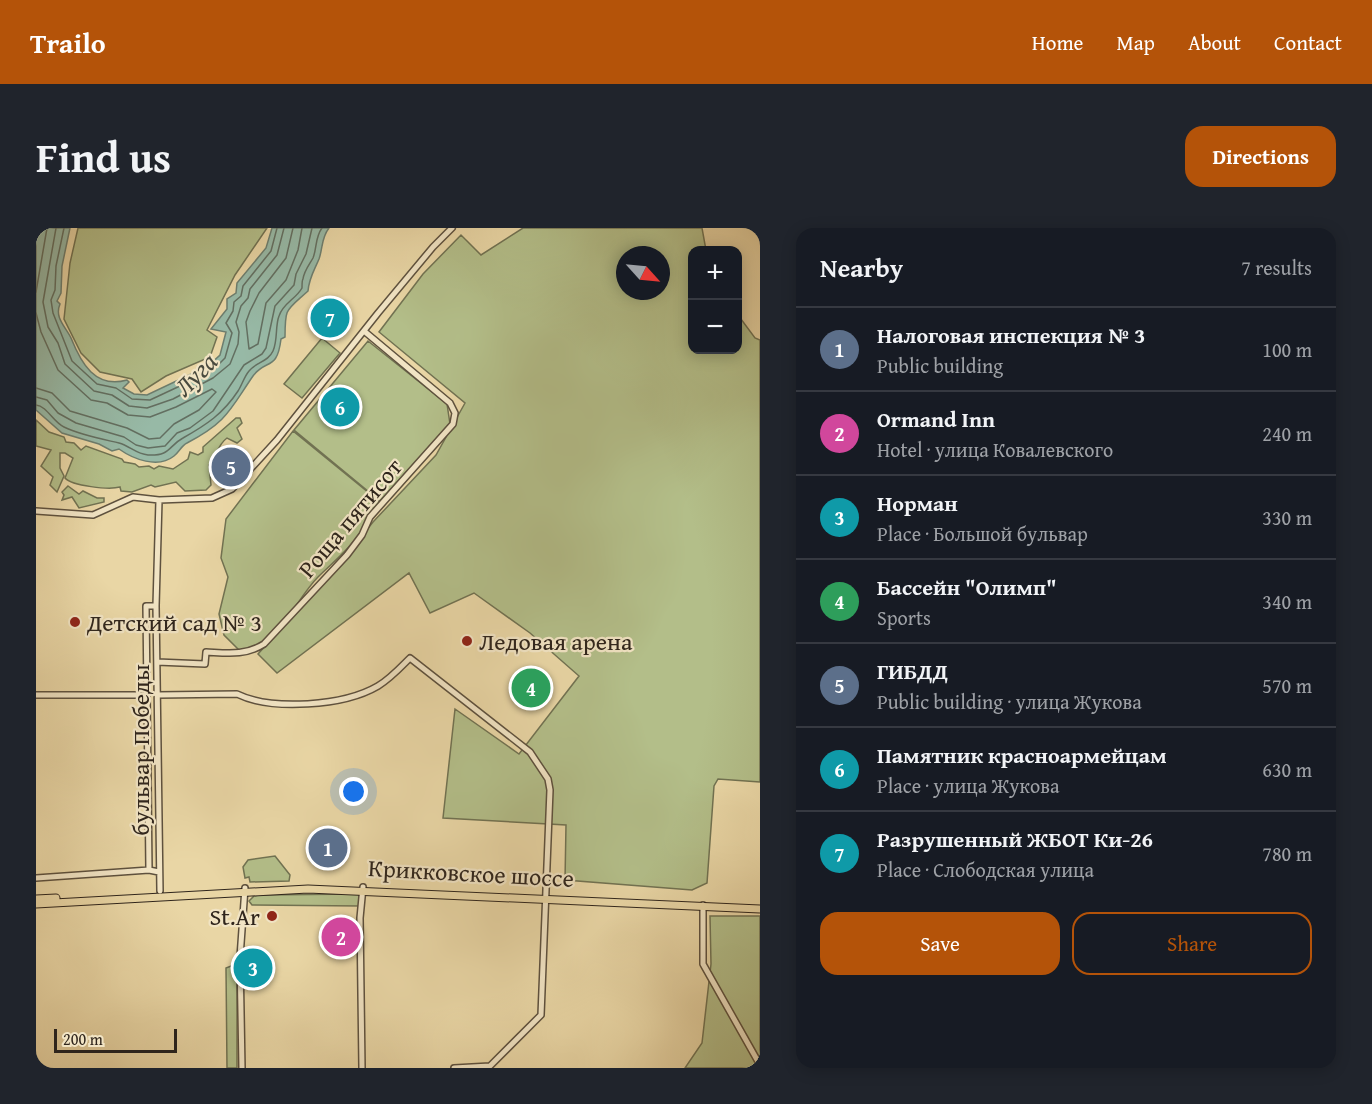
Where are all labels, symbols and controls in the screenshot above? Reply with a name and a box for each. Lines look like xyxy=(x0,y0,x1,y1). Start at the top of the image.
text: Trailo xyxy=(30,22,106,63)
text: Home xyxy=(1032,27,1083,58)
text: Map xyxy=(1116,27,1155,58)
text: About xyxy=(1188,27,1241,58)
text: Contact xyxy=(1274,27,1342,58)
text: Find us xyxy=(36,126,171,187)
button: Directions xyxy=(1185,126,1336,187)
north arrow xyxy=(616,246,670,300)
map controls xyxy=(688,246,742,354)
button: + xyxy=(688,246,742,300)
text: Nearby xyxy=(820,248,903,287)
text: 7 results xyxy=(1241,253,1312,282)
pin: 7 xyxy=(310,296,350,340)
button: − xyxy=(688,300,742,354)
text: Налоговая инспекция № 3 xyxy=(877,319,1145,351)
text: 1 xyxy=(834,335,845,364)
text: 100 m xyxy=(1262,335,1312,364)
water label: Луга xyxy=(164,343,226,405)
text: Public building xyxy=(877,351,1003,380)
pin: 6 xyxy=(320,384,360,429)
text: Ormand Inn xyxy=(877,403,995,435)
text: 2 xyxy=(834,419,845,448)
text: 240 m xyxy=(1262,419,1312,448)
text: Hotel · улица Ковалевского xyxy=(877,435,1113,464)
pin: 5 xyxy=(212,444,250,490)
street label: Роща пятисот xyxy=(290,450,411,585)
text: Норман xyxy=(877,487,958,519)
text: 3 xyxy=(834,503,845,532)
text: 330 m xyxy=(1262,503,1312,532)
text: Place · Большой бульвар xyxy=(877,519,1088,548)
text: Бассейн "Олимп" xyxy=(877,571,1057,603)
text: 4 xyxy=(834,587,845,616)
text: 340 m xyxy=(1262,587,1312,616)
text: Sports xyxy=(877,603,931,632)
place label: Детский сад № 3 xyxy=(86,605,262,640)
marker: Детский сад № 3 xyxy=(68,615,82,629)
place label: Ледовая арена xyxy=(479,624,633,659)
marker: Ледовая арена xyxy=(460,634,474,648)
text: ГИБДД xyxy=(877,655,948,687)
street label: бульвар Победы xyxy=(123,664,158,836)
pin: 4 xyxy=(512,666,550,710)
text: 5 xyxy=(834,671,845,700)
text: 570 m xyxy=(1262,671,1312,700)
text: Public building · улица Жукова xyxy=(877,687,1142,716)
text: Памятник красноармейцам xyxy=(877,739,1167,771)
text: 6 xyxy=(834,755,845,784)
text: 630 m xyxy=(1262,755,1312,784)
text: Place · улица Жукова xyxy=(877,771,1059,800)
your location xyxy=(339,777,368,806)
text: Разрушенный ЖБОТ Ки-26 xyxy=(877,823,1153,855)
pin: 1 xyxy=(308,826,348,870)
text: 7 xyxy=(834,839,845,868)
text: 780 m xyxy=(1262,839,1312,868)
street label: Крикковское шоссе xyxy=(367,850,575,896)
text: Place · Слободская улица xyxy=(877,855,1094,884)
place label: St.Ar xyxy=(210,899,260,934)
marker: St.Ar xyxy=(265,909,279,923)
button: Save xyxy=(820,912,1060,975)
button: Share xyxy=(1072,912,1312,975)
pin: 2 xyxy=(322,914,360,960)
pin: 3 xyxy=(234,946,272,990)
scale bar xyxy=(54,1026,177,1054)
text: 200 m xyxy=(63,1027,103,1051)

